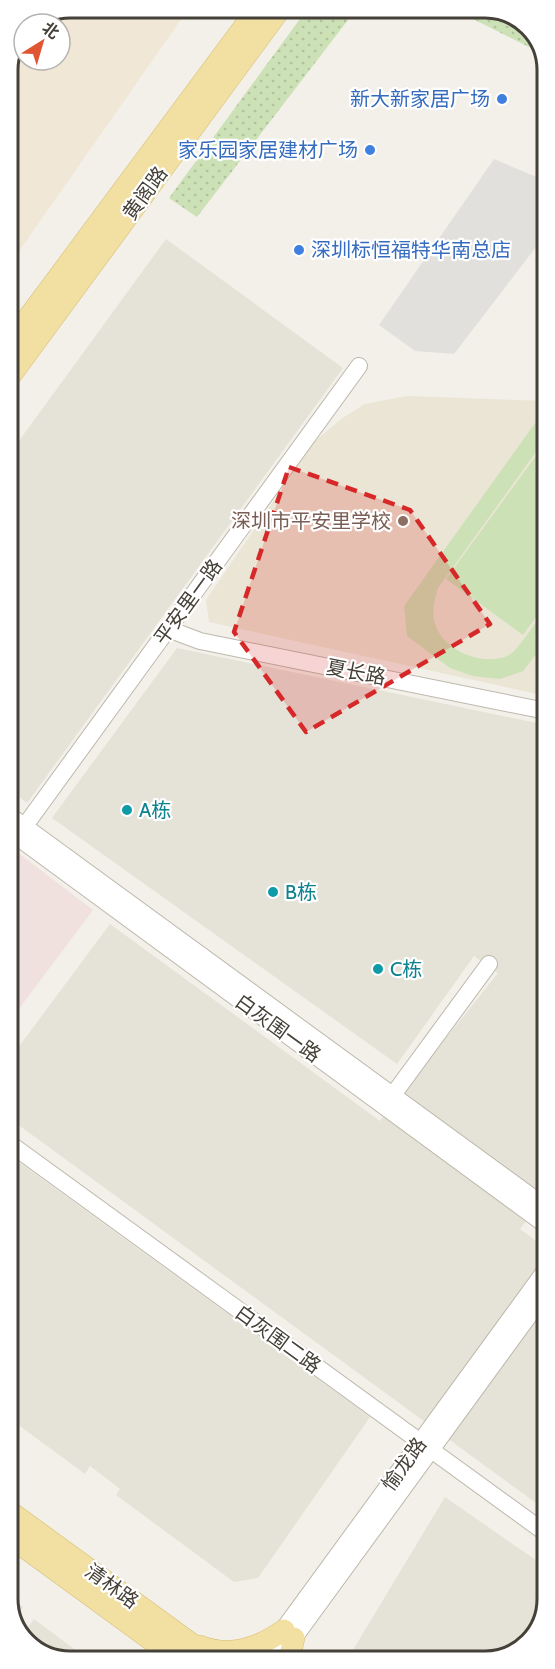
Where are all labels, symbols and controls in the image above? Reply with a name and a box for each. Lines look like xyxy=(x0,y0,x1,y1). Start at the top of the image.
north arrow xyxy=(12,12,72,72)
text: 北 xyxy=(39,18,63,43)
place label: 新大新家居广场 xyxy=(350,87,490,111)
marker: 新大新家居广场 xyxy=(495,92,509,106)
place label: 家乐园家居建材广场 xyxy=(178,138,358,162)
marker: 家乐园家居建材广场 xyxy=(363,143,377,157)
street label: 黄阁路 xyxy=(118,162,172,224)
place label: 深圳标恒福特华南总店 xyxy=(311,238,511,262)
marker: 深圳标恒福特华南总店 xyxy=(292,243,306,257)
place label: 深圳市平安里学校 xyxy=(231,509,391,533)
marker: 深圳市平安里学校 xyxy=(396,514,410,528)
street label: 平安里一路 xyxy=(149,554,227,650)
street label: 夏长路 xyxy=(324,654,388,690)
place label: A栋 xyxy=(139,798,171,822)
marker: A栋 xyxy=(120,803,134,817)
place label: B栋 xyxy=(285,880,317,904)
marker: B栋 xyxy=(266,885,280,899)
place label: C栋 xyxy=(390,957,422,981)
marker: C栋 xyxy=(371,962,385,976)
street label: 白灰围一路 xyxy=(230,989,326,1067)
street label: 白灰围二路 xyxy=(230,1300,326,1378)
street label: 愉龙路 xyxy=(377,1433,431,1495)
street label: 清林路 xyxy=(81,1559,143,1613)

